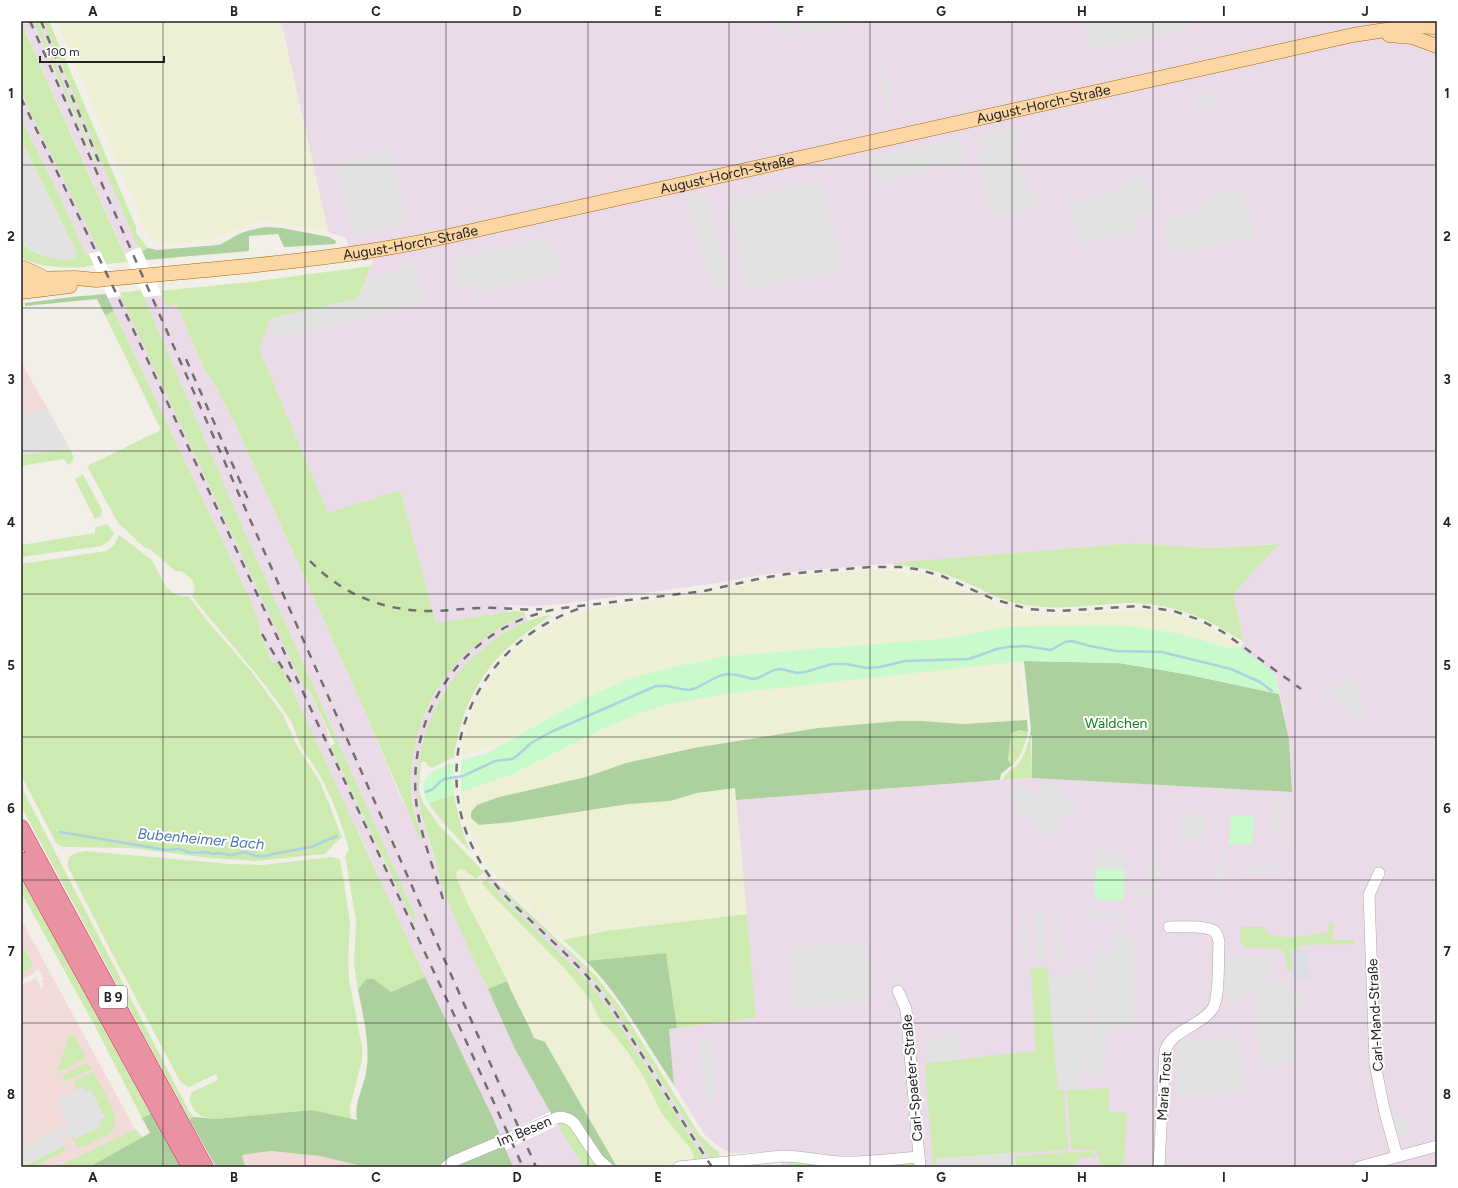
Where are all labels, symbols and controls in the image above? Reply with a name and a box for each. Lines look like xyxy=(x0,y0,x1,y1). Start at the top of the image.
text: A xyxy=(88,4,98,19)
text: B xyxy=(230,4,238,19)
text: C xyxy=(371,4,381,19)
text: D xyxy=(512,4,522,19)
text: E xyxy=(654,4,662,19)
text: F xyxy=(796,4,804,19)
text: G xyxy=(936,4,946,19)
text: H xyxy=(1077,4,1087,19)
text: I xyxy=(1222,4,1226,19)
text: J xyxy=(1361,4,1369,19)
scale bar xyxy=(40,38,164,64)
text: 100 m xyxy=(46,45,80,59)
street label: August-Horch-Straße xyxy=(975,81,1113,127)
text: 1 xyxy=(8,86,14,101)
text: 1 xyxy=(1444,86,1450,101)
street label: August-Horch-Straße xyxy=(659,151,796,198)
street label: August-Horch-Straße xyxy=(342,222,480,264)
text: 2 xyxy=(7,229,15,244)
text: 2 xyxy=(1443,229,1451,244)
text: 3 xyxy=(7,372,15,387)
text: 3 xyxy=(1443,372,1451,387)
text: 4 xyxy=(7,515,15,530)
text: 4 xyxy=(1443,515,1451,530)
text: 5 xyxy=(7,658,15,673)
text: 5 xyxy=(1443,658,1451,673)
park label: Wäldchen xyxy=(1085,715,1148,732)
text: 6 xyxy=(7,801,15,816)
text: 6 xyxy=(1443,801,1451,816)
water label: Bubenheimer Bach xyxy=(137,824,265,854)
text: 7 xyxy=(7,944,15,959)
text: 7 xyxy=(1443,944,1451,959)
street label: Carl-Mand-Straße xyxy=(1364,958,1387,1072)
road number: B 9 xyxy=(99,986,127,1008)
street label: Carl-Spaeter-Straße xyxy=(898,1013,927,1142)
street label: Maria Trost xyxy=(1154,1051,1175,1121)
text: 8 xyxy=(7,1087,15,1102)
text: 8 xyxy=(1443,1087,1451,1102)
street label: Im Besen xyxy=(494,1112,554,1150)
text: A xyxy=(88,1170,98,1185)
text: B xyxy=(230,1170,238,1185)
text: C xyxy=(371,1170,381,1185)
text: D xyxy=(512,1170,522,1185)
text: E xyxy=(654,1170,662,1185)
text: F xyxy=(796,1170,804,1185)
text: G xyxy=(936,1170,946,1185)
text: H xyxy=(1077,1170,1087,1185)
text: I xyxy=(1222,1170,1226,1185)
text: J xyxy=(1361,1170,1369,1185)

